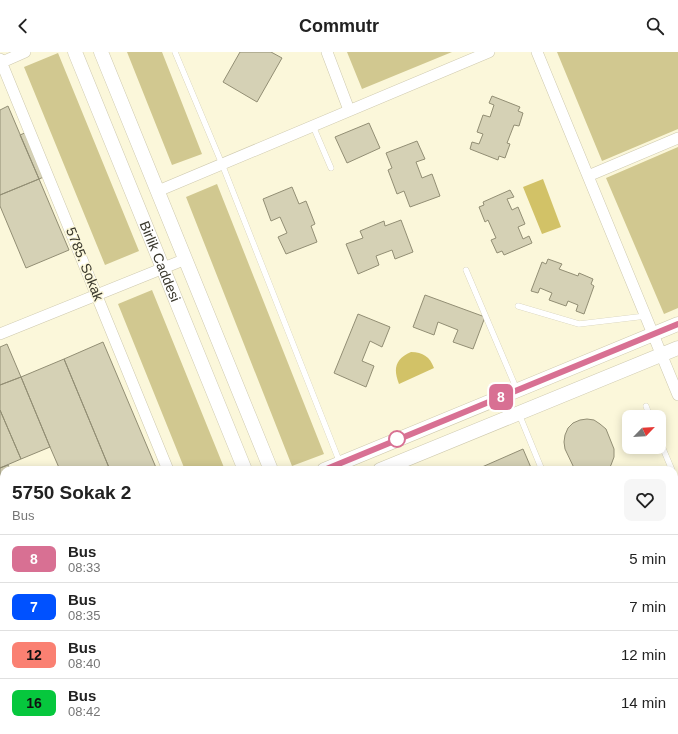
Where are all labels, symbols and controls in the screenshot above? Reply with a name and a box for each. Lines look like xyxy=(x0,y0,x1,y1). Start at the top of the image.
icon: back xyxy=(12,15,34,37)
icon: search xyxy=(644,15,666,37)
text: Commutr xyxy=(299,16,379,36)
street label: Birlik Caddesi xyxy=(137,219,184,304)
street label: 5785. Sokak xyxy=(63,225,107,304)
line badge: 8 xyxy=(488,384,514,410)
text: 8 xyxy=(497,389,505,405)
north arrow xyxy=(622,410,666,454)
map controls xyxy=(622,410,666,454)
unlabelled marker xyxy=(388,430,406,448)
button: heart xyxy=(624,479,666,521)
text: 5750 Sokak 2 xyxy=(12,482,131,503)
text: Bus xyxy=(12,508,34,523)
text: Bus xyxy=(68,543,96,560)
text: 5 min xyxy=(629,550,666,567)
text: 8 xyxy=(30,551,38,567)
text: 08:33 xyxy=(68,560,101,575)
text: Bus xyxy=(68,591,96,608)
text: 7 min xyxy=(629,598,666,615)
text: 7 xyxy=(30,599,38,615)
text: 08:35 xyxy=(68,608,101,623)
text: Bus xyxy=(68,639,96,656)
text: 12 min xyxy=(621,646,666,663)
text: 12 xyxy=(26,647,42,663)
text: 08:40 xyxy=(68,656,101,671)
text: Bus xyxy=(68,687,96,704)
text: 14 min xyxy=(621,694,666,711)
text: 16 xyxy=(26,695,42,711)
text: 08:42 xyxy=(68,704,101,719)

